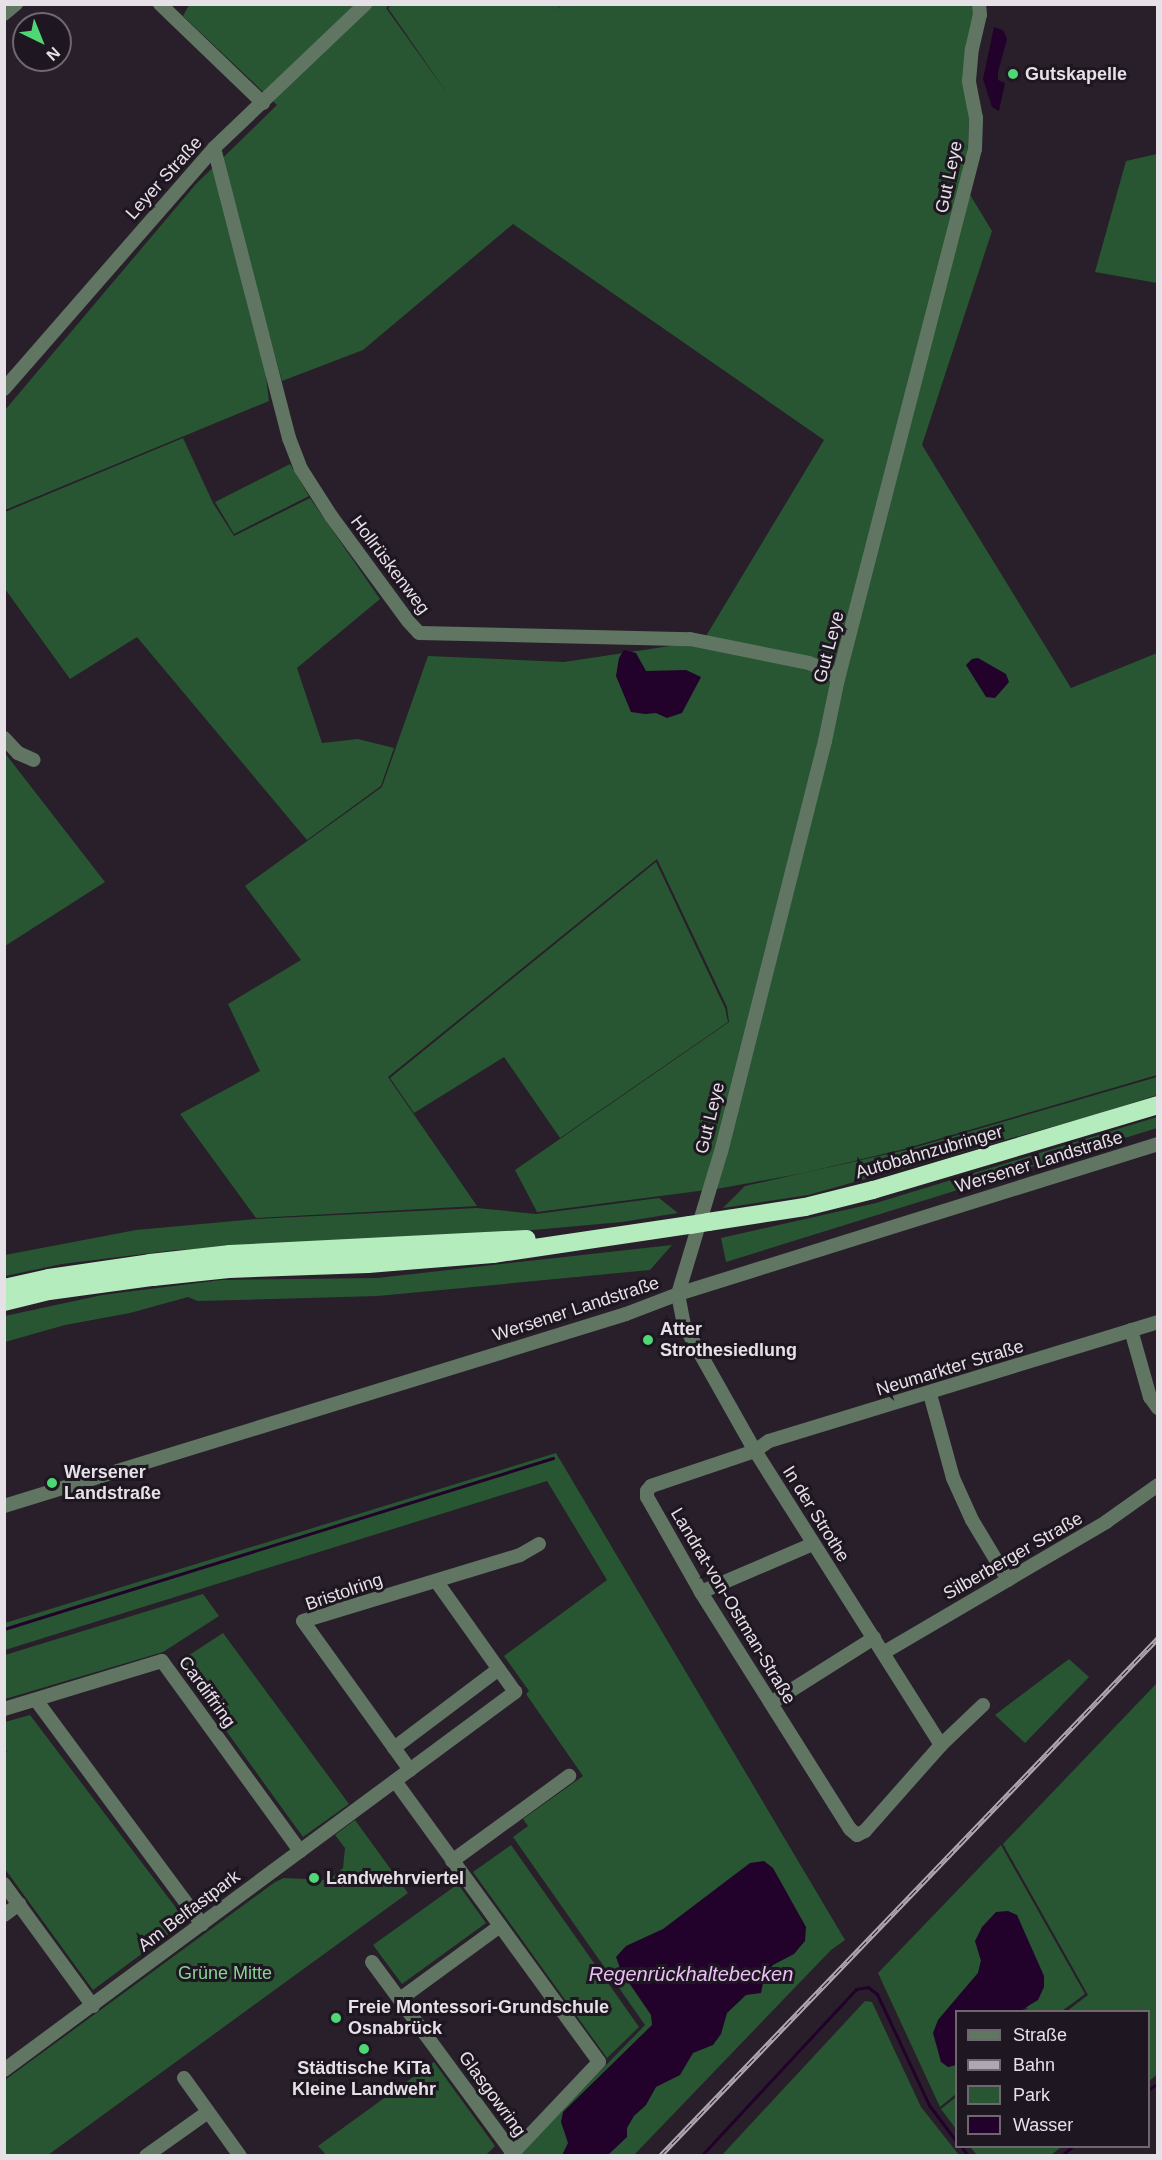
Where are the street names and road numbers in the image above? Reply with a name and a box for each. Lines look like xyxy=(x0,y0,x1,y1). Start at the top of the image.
street label: Leyer Straße xyxy=(121,132,207,224)
street label: Gut Leye xyxy=(931,139,967,215)
street label: Hollrüskenweg xyxy=(346,511,434,619)
street label: Gut Leye xyxy=(809,609,849,685)
street label: Gut Leye xyxy=(691,1080,729,1156)
street label: Autobahnzubringer xyxy=(853,1121,1005,1183)
street label: Wersener Landstraße xyxy=(953,1126,1125,1198)
street label: Wersener Landstraße xyxy=(490,1272,662,1346)
street label: Neumarkter Straße xyxy=(874,1335,1026,1401)
street label: In der Strothe xyxy=(778,1462,854,1566)
street label: Landrat-von-Ostman-Straße xyxy=(666,1504,800,1708)
street label: Silberberger Straße xyxy=(940,1507,1086,1605)
street label: Bristolring xyxy=(303,1569,385,1615)
street label: Cardiffring xyxy=(174,1652,240,1732)
street label: Am Belfastpark xyxy=(134,1866,244,1956)
street label: Glasgowring xyxy=(454,2047,530,2141)

